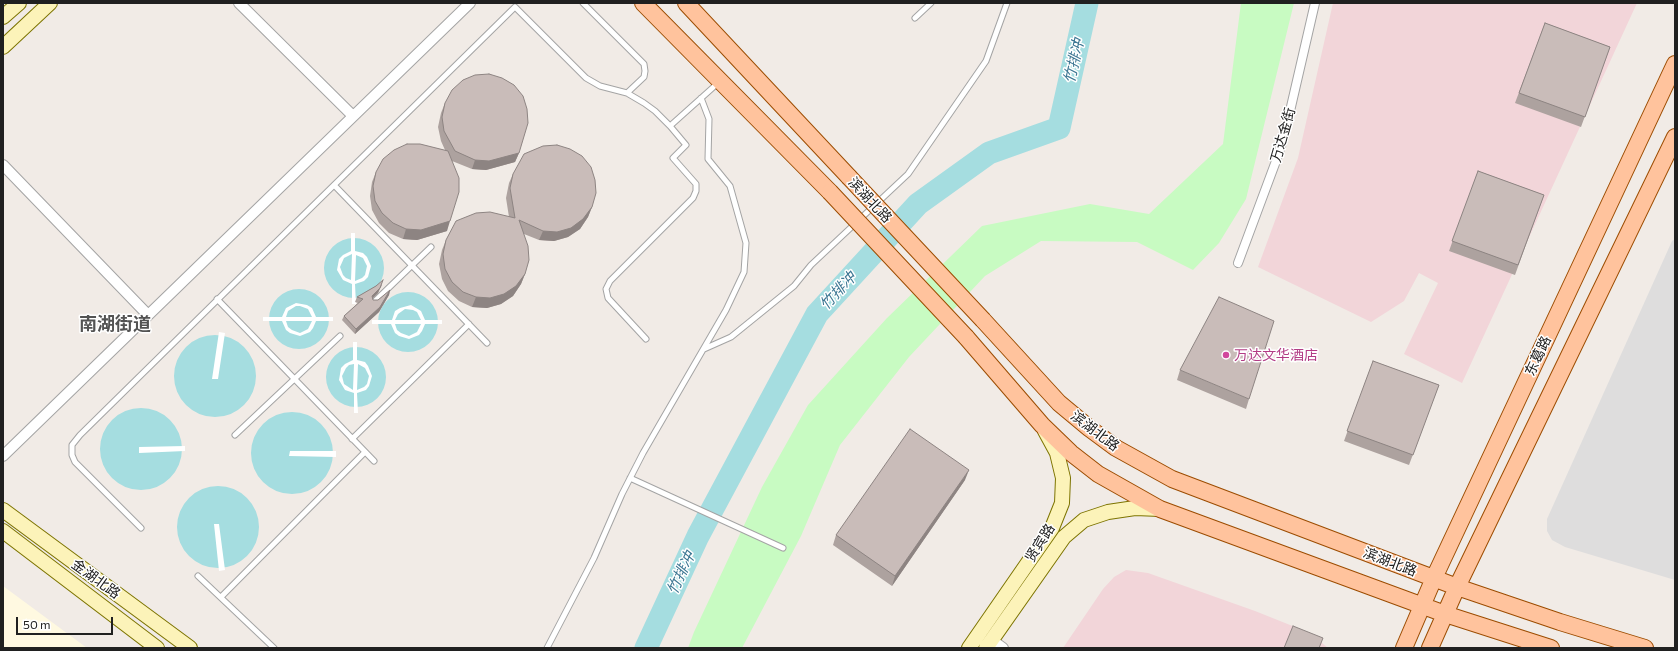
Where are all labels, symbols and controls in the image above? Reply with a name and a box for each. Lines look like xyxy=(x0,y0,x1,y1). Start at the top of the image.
water label: 竹排冲 xyxy=(1060,37,1088,85)
street label: 万达金街 xyxy=(1267,106,1299,164)
street label: 滨湖北路 xyxy=(845,174,895,226)
water label: 竹排冲 xyxy=(816,268,860,314)
district label: 南湖街道 xyxy=(79,313,151,335)
street label: 东葛路 xyxy=(1522,333,1554,379)
place label: 万达文华酒店 xyxy=(1234,347,1318,363)
marker: 万达文华酒店 xyxy=(1221,350,1231,360)
street label: 滨湖北路 xyxy=(1068,407,1122,455)
street label: 贤宾路 xyxy=(1022,521,1058,565)
street label: 滨湖北路 xyxy=(1361,544,1419,580)
water label: 竹排冲 xyxy=(663,549,699,597)
street label: 金湖北路 xyxy=(68,556,124,602)
scale bar xyxy=(18,609,115,635)
text: 50 m xyxy=(23,617,51,631)

